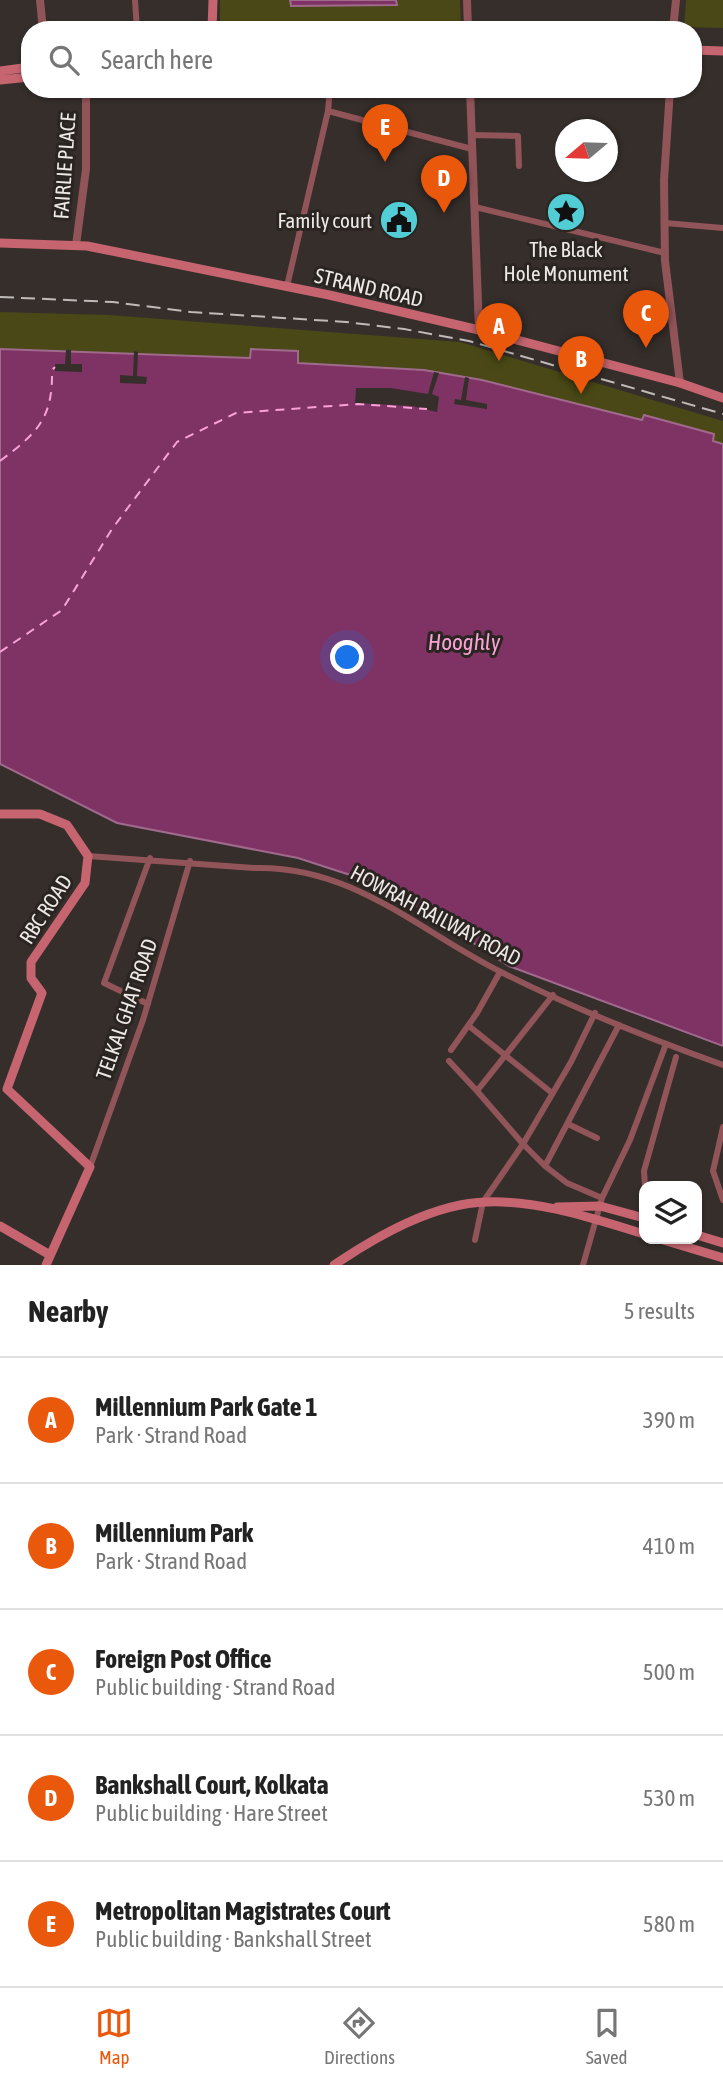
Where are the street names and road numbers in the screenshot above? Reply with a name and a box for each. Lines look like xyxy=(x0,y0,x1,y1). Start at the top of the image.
street label: FAIRLIE PLACE xyxy=(48,112,80,220)
street label: STRAND ROAD xyxy=(312,263,426,311)
street label: HOWRAH RAILWAY ROAD xyxy=(347,860,525,970)
street label: RBC ROAD xyxy=(14,870,76,948)
street label: TELKAL GHAT ROAD xyxy=(91,935,161,1083)

